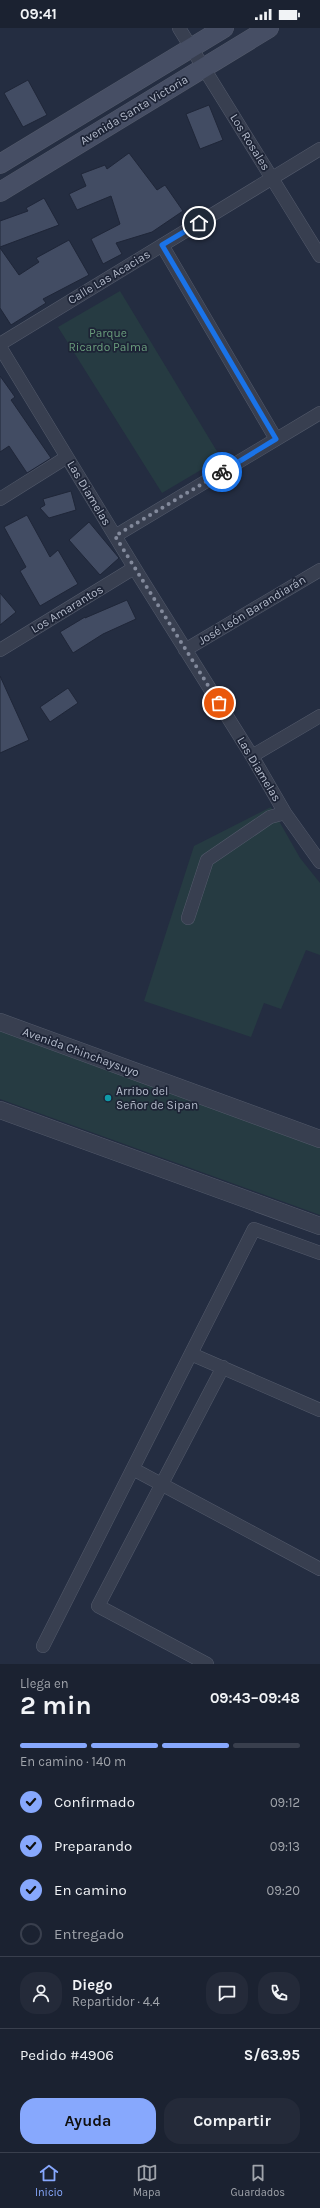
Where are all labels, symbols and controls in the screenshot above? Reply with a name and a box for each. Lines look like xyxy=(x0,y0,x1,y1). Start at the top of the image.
text: 09:41 xyxy=(20,5,57,23)
street label: Avenida Santa Victoria xyxy=(78,72,190,148)
street label: Los Rosales xyxy=(227,111,273,173)
pin xyxy=(182,206,216,240)
icon: home xyxy=(188,212,210,234)
street label: Calle Las Acacias xyxy=(65,247,153,307)
park label: Parque Ricardo Palma xyxy=(68,326,148,354)
courier xyxy=(202,452,242,492)
street label: Las Diamelas xyxy=(64,458,114,528)
icon: bike xyxy=(211,461,233,483)
street label: José León Barandiarán xyxy=(196,572,308,648)
street label: Los Amarantos xyxy=(28,582,106,636)
pin xyxy=(202,686,236,720)
icon: bag xyxy=(208,692,230,714)
street label: Las Diamelas xyxy=(234,734,284,804)
street label: Avenida Chinchaysuyo xyxy=(21,1024,141,1080)
place label: Arribo del Señor de Sipan xyxy=(116,1084,198,1112)
marker: Arribo del Señor de Sipan xyxy=(103,1093,113,1103)
text: Llega en xyxy=(20,1676,69,1691)
text: 09:43–09:48 xyxy=(210,1689,300,1707)
text: 2 min xyxy=(20,1690,92,1721)
text: En camino · 140 m xyxy=(20,1754,126,1769)
icon: check xyxy=(20,1791,42,1813)
text: Confirmado xyxy=(54,1793,135,1811)
text: 09:12 xyxy=(270,1795,300,1810)
icon: check xyxy=(20,1835,42,1857)
text: Preparando xyxy=(54,1837,132,1855)
text: 09:13 xyxy=(270,1839,300,1854)
icon: check xyxy=(20,1879,42,1901)
text: En camino xyxy=(54,1881,127,1899)
text: 09:20 xyxy=(266,1883,300,1898)
text: Entregado xyxy=(54,1925,124,1943)
button: person xyxy=(20,1972,62,2014)
button: chat xyxy=(206,1972,248,2014)
button: phone xyxy=(258,1972,300,2014)
text: Diego xyxy=(72,1976,112,1994)
text: Repartidor · 4.4 xyxy=(72,1994,160,2009)
text: Pedido #4906 xyxy=(20,2046,114,2064)
text: S/63.95 xyxy=(244,2046,300,2064)
button: Ayuda xyxy=(20,2098,156,2144)
button: Compartir xyxy=(164,2098,300,2144)
tab: Inicio xyxy=(35,2162,63,2199)
tab: Mapa xyxy=(133,2162,161,2199)
tab: Guardados xyxy=(230,2162,285,2199)

